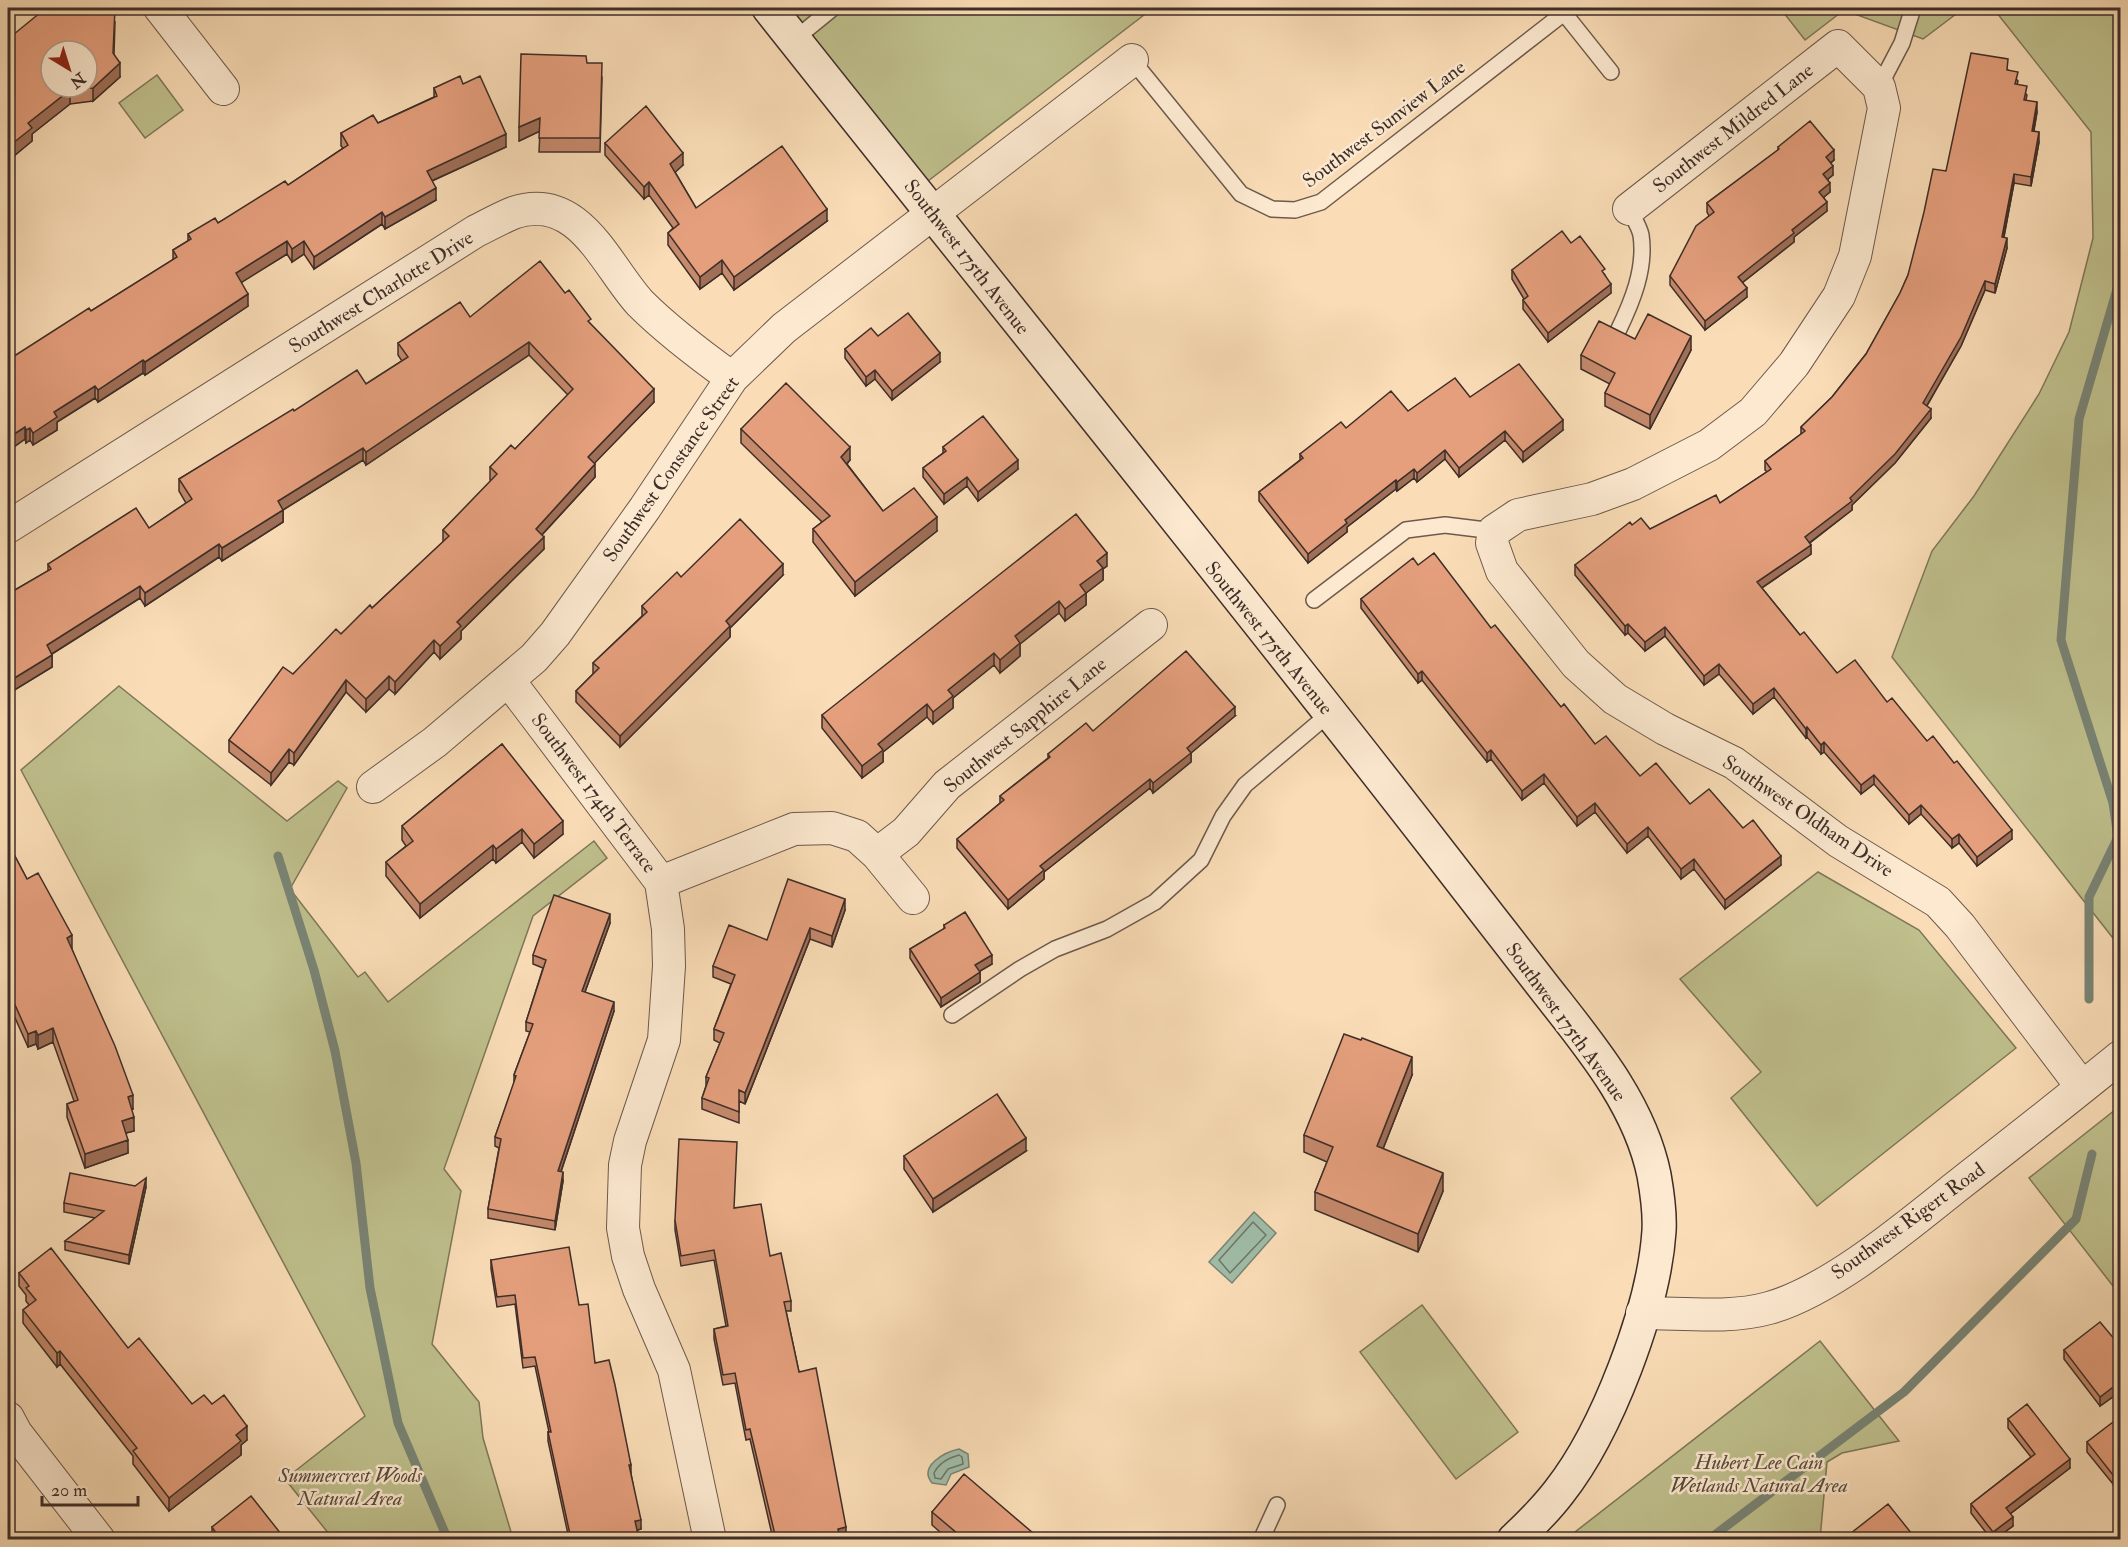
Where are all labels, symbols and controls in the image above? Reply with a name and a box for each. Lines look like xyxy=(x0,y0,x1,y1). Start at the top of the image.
north arrow xyxy=(39,39,99,99)
street label: Southwest Sunview Lane xyxy=(1298,55,1470,193)
street label: Southwest Mildred Lane xyxy=(1648,58,1818,198)
text: N xyxy=(65,67,90,93)
street label: Southwest 175th Avenue xyxy=(899,174,1035,340)
street label: Southwest Charlotte Drive xyxy=(284,225,478,359)
street label: Southwest Constance Street xyxy=(597,371,745,567)
street label: Southwest 175th Avenue xyxy=(1199,556,1339,720)
street label: Southwest Sapphire Lane xyxy=(938,652,1112,799)
street label: Southwest 174th Terrace xyxy=(526,708,662,878)
street label: Southwest Oldham Drive xyxy=(1718,749,1898,883)
street label: Southwest 175th Avenue xyxy=(1500,938,1632,1106)
street label: Southwest Rigert Road xyxy=(1826,1157,1990,1285)
park label: Hubert Lee Cain Wetlands Natural Area xyxy=(1670,1450,1848,1498)
park label: Summercrest Woods Natural Area xyxy=(277,1463,422,1511)
scale bar xyxy=(42,1469,138,1507)
text: 20 m xyxy=(51,1479,87,1502)

